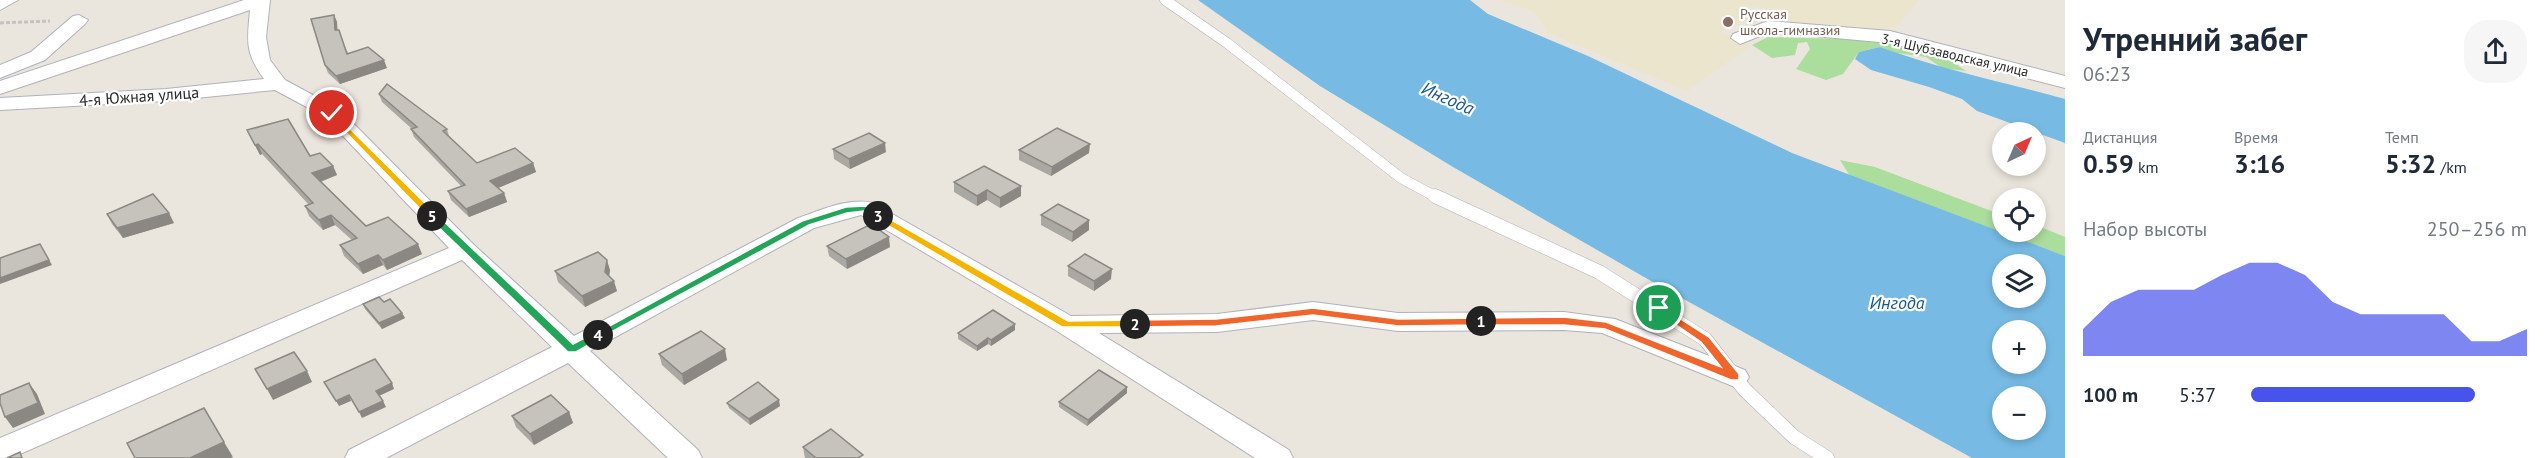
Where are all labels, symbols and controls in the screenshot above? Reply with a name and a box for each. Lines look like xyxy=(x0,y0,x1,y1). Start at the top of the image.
place label: Русская школа-гимназия xyxy=(1740,5,1840,39)
marker: Русская школа-гимназия xyxy=(1721,15,1735,29)
text: Утренний забег xyxy=(2083,17,2307,60)
button: share xyxy=(2464,20,2527,83)
street label: 3-я Шубзаводская улица xyxy=(1880,29,2030,81)
text: 06:23 xyxy=(2083,61,2131,87)
water label: Ингода xyxy=(1418,76,1478,120)
street label: 4-я Южная улица xyxy=(78,82,200,110)
pin xyxy=(306,87,357,138)
icon: check xyxy=(315,96,348,129)
north arrow xyxy=(1992,122,2046,176)
map controls xyxy=(1992,122,2046,440)
text: Дистанция xyxy=(2083,127,2157,147)
text: Время xyxy=(2234,127,2278,147)
text: Темп xyxy=(2385,127,2419,147)
text: 0.59 xyxy=(2083,147,2134,180)
text: 3:16 xyxy=(2234,147,2285,180)
text: 5:32 xyxy=(2385,147,2436,180)
text: km xyxy=(2134,157,2159,177)
text: /km xyxy=(2436,157,2467,177)
button: locate xyxy=(1992,188,2046,242)
pin: 5 xyxy=(417,201,447,231)
pin: 3 xyxy=(863,201,893,231)
text: 5 xyxy=(427,206,437,226)
text: 3 xyxy=(873,206,883,226)
text: Набор высоты xyxy=(2083,216,2207,242)
text: 250–256 m xyxy=(2427,216,2527,242)
button: layers xyxy=(1992,254,2046,308)
pin xyxy=(1633,282,1684,333)
icon: arrive xyxy=(1642,291,1675,324)
water label: Ингода xyxy=(1869,291,1925,314)
pin: 1 xyxy=(1466,306,1496,336)
pin: 2 xyxy=(1120,309,1150,339)
text: 1 xyxy=(1476,311,1486,331)
text: 2 xyxy=(1130,314,1140,334)
pin: 4 xyxy=(583,320,613,350)
button: + xyxy=(1992,320,2046,374)
text: 4 xyxy=(593,325,603,345)
text: 100 m xyxy=(2083,382,2138,408)
text: 5:37 xyxy=(2179,382,2216,408)
button: − xyxy=(1992,386,2046,440)

